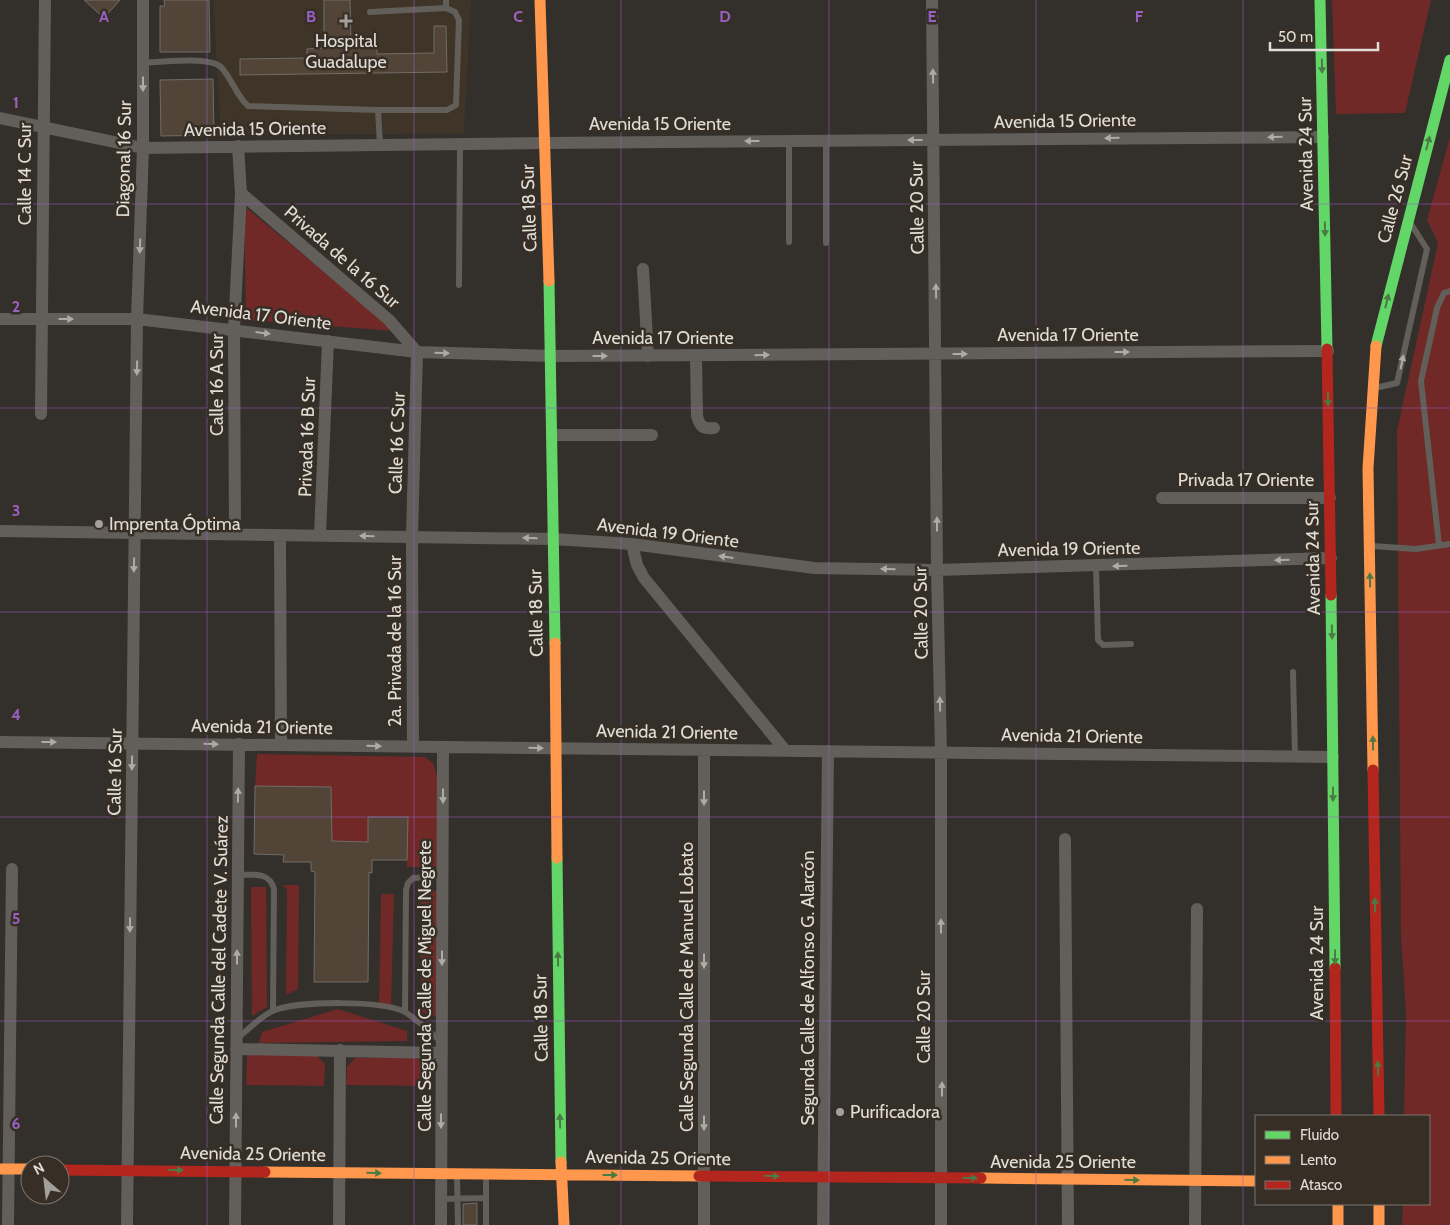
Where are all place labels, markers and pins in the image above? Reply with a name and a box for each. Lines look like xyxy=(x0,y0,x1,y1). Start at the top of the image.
marker: Hospital Guadalupe xyxy=(339,14,353,28)
place label: Hospital Guadalupe xyxy=(305,30,387,73)
place label: Imprenta Óptima xyxy=(109,513,241,535)
marker: Imprenta Óptima xyxy=(93,518,105,530)
place label: Purificadora xyxy=(850,1101,940,1123)
marker: Purificadora xyxy=(834,1106,846,1118)

